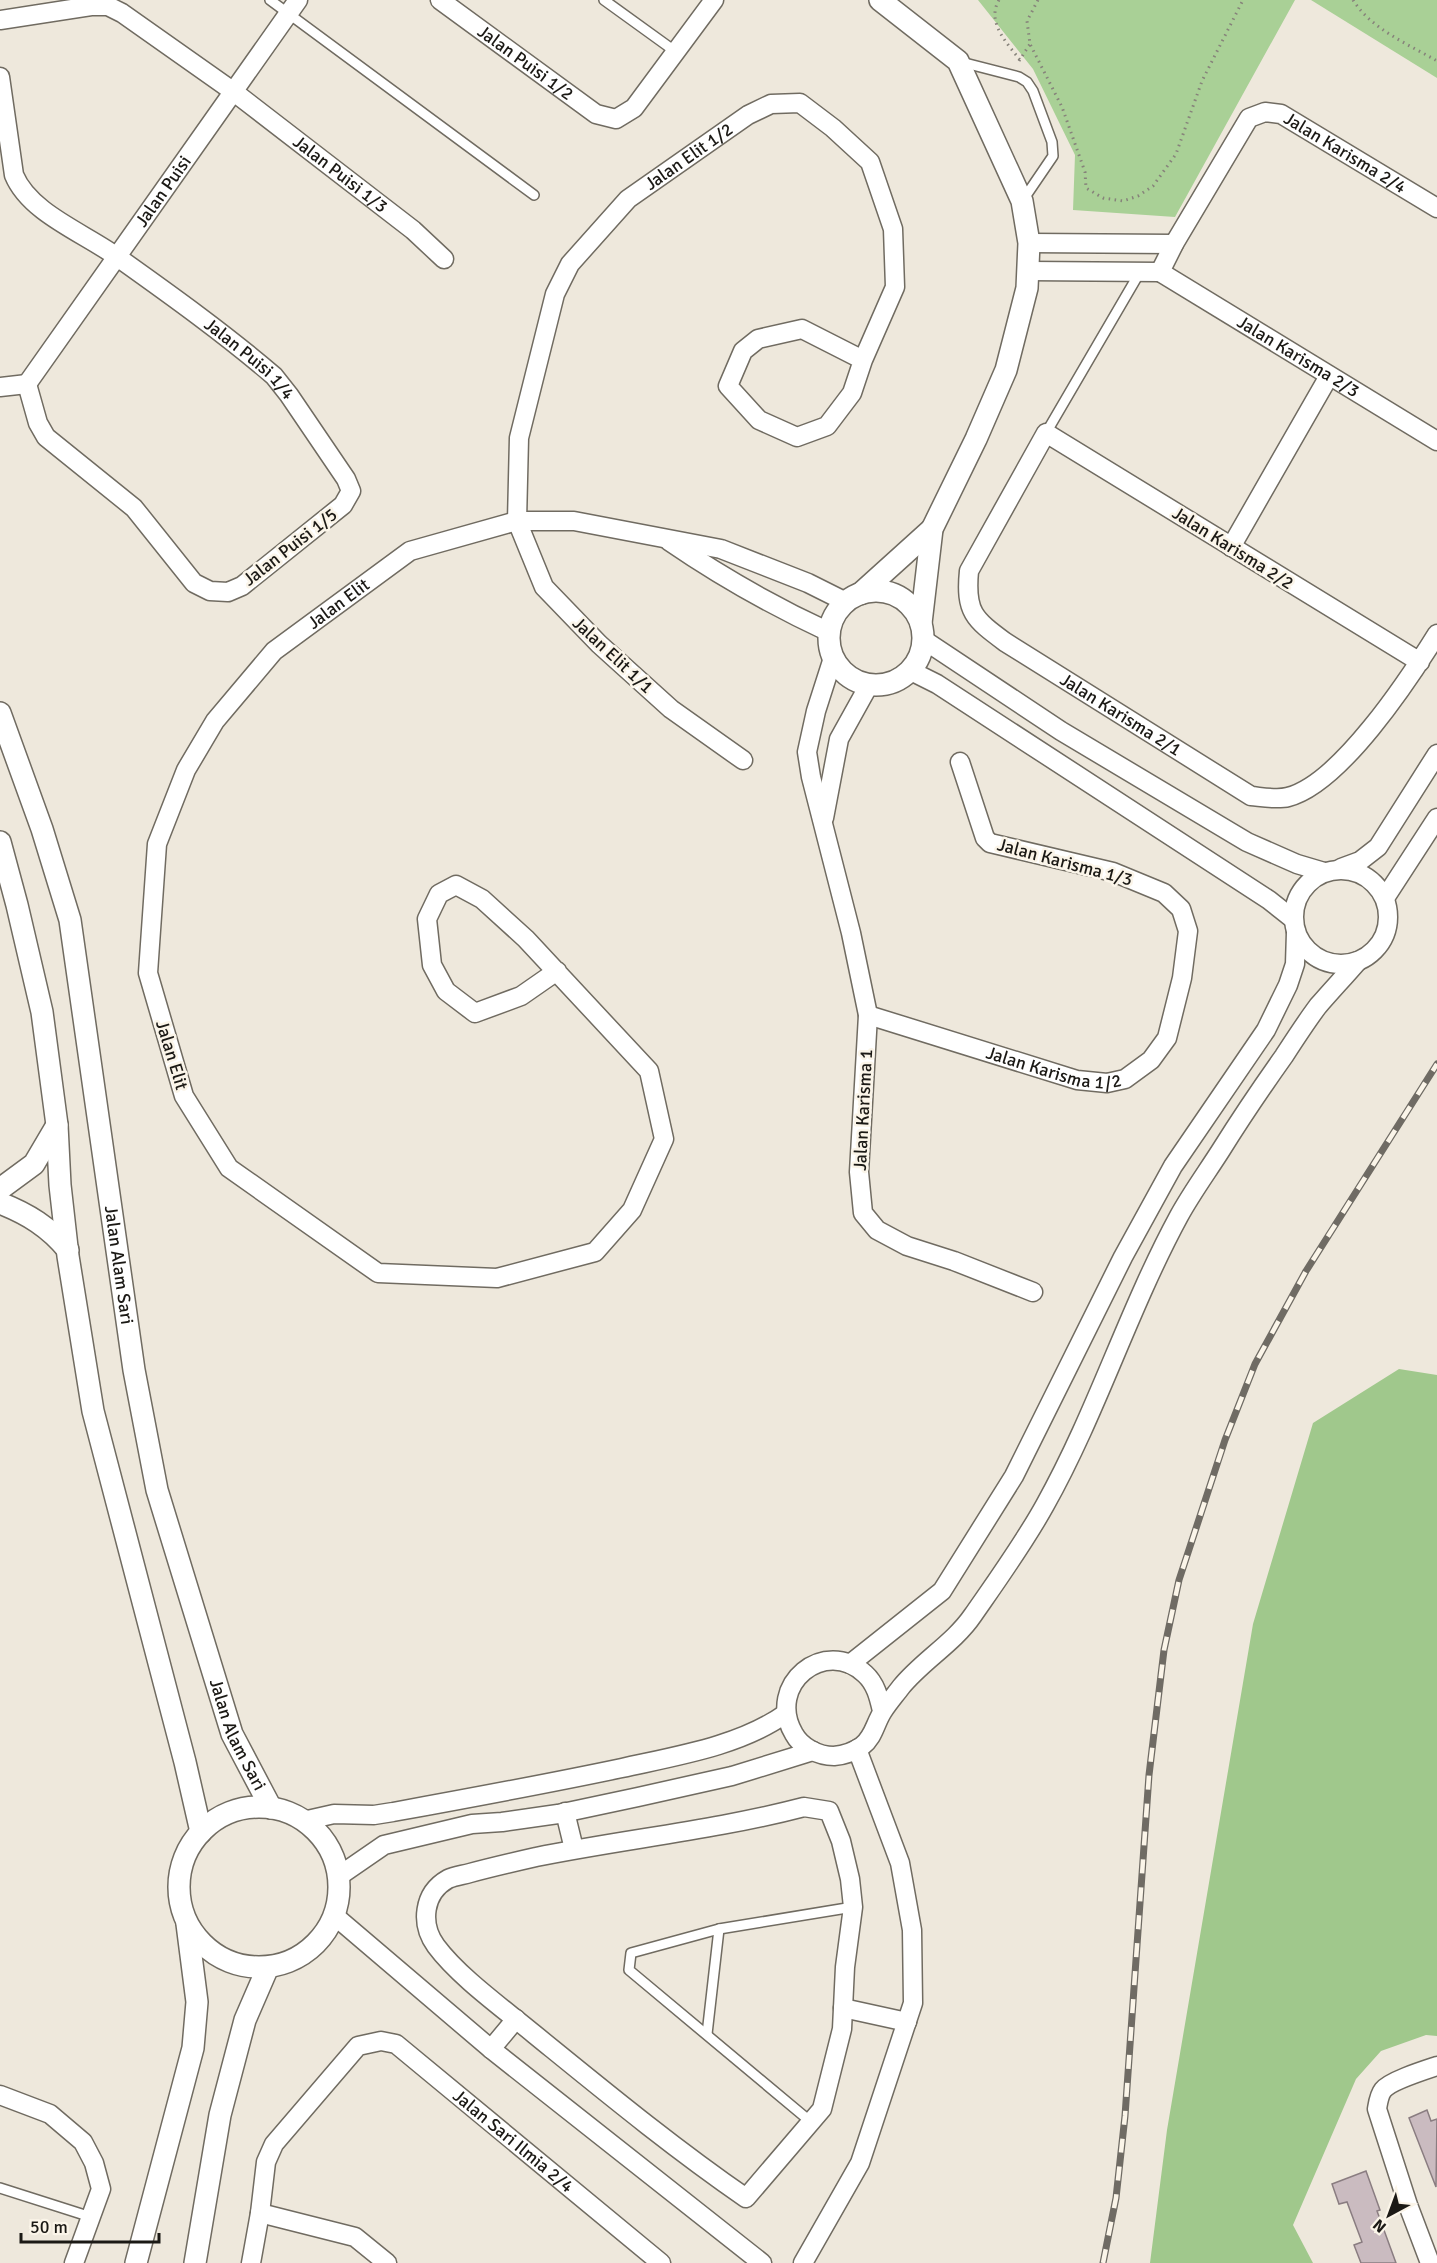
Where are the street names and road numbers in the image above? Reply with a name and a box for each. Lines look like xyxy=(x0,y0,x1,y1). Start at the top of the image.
street label: Jalan Puisi 1/2 xyxy=(473,20,578,105)
street label: Jalan Karisma 2/4 xyxy=(1280,107,1411,198)
street label: Jalan Elit 1/2 xyxy=(640,118,737,195)
street label: Jalan Puisi 1/3 xyxy=(289,131,392,217)
street label: Jalan Puisi xyxy=(130,151,196,231)
street label: Jalan Karisma 2/3 xyxy=(1233,311,1363,402)
street label: Jalan Puisi 1/4 xyxy=(200,313,300,404)
street label: Jalan Karisma 2/2 xyxy=(1168,502,1298,594)
street label: Jalan Puisi 1/5 xyxy=(239,503,341,591)
street label: Jalan Elit xyxy=(303,574,374,634)
street label: Jalan Elit 1/1 xyxy=(568,612,658,698)
street label: Jalan Karisma 2/1 xyxy=(1056,668,1186,761)
street label: Jalan Karisma 1/3 xyxy=(995,833,1135,891)
street label: Jalan Elit xyxy=(151,1018,193,1092)
street label: Jalan Karisma 1/2 xyxy=(984,1041,1124,1094)
street label: Jalan Karisma 1 xyxy=(849,1049,877,1171)
street label: Jalan Alam Sari xyxy=(100,1204,138,1326)
street label: Jalan Alam Sari xyxy=(205,1676,271,1794)
street label: Jalan Sari Ilmia 2/4 xyxy=(449,2085,578,2197)

